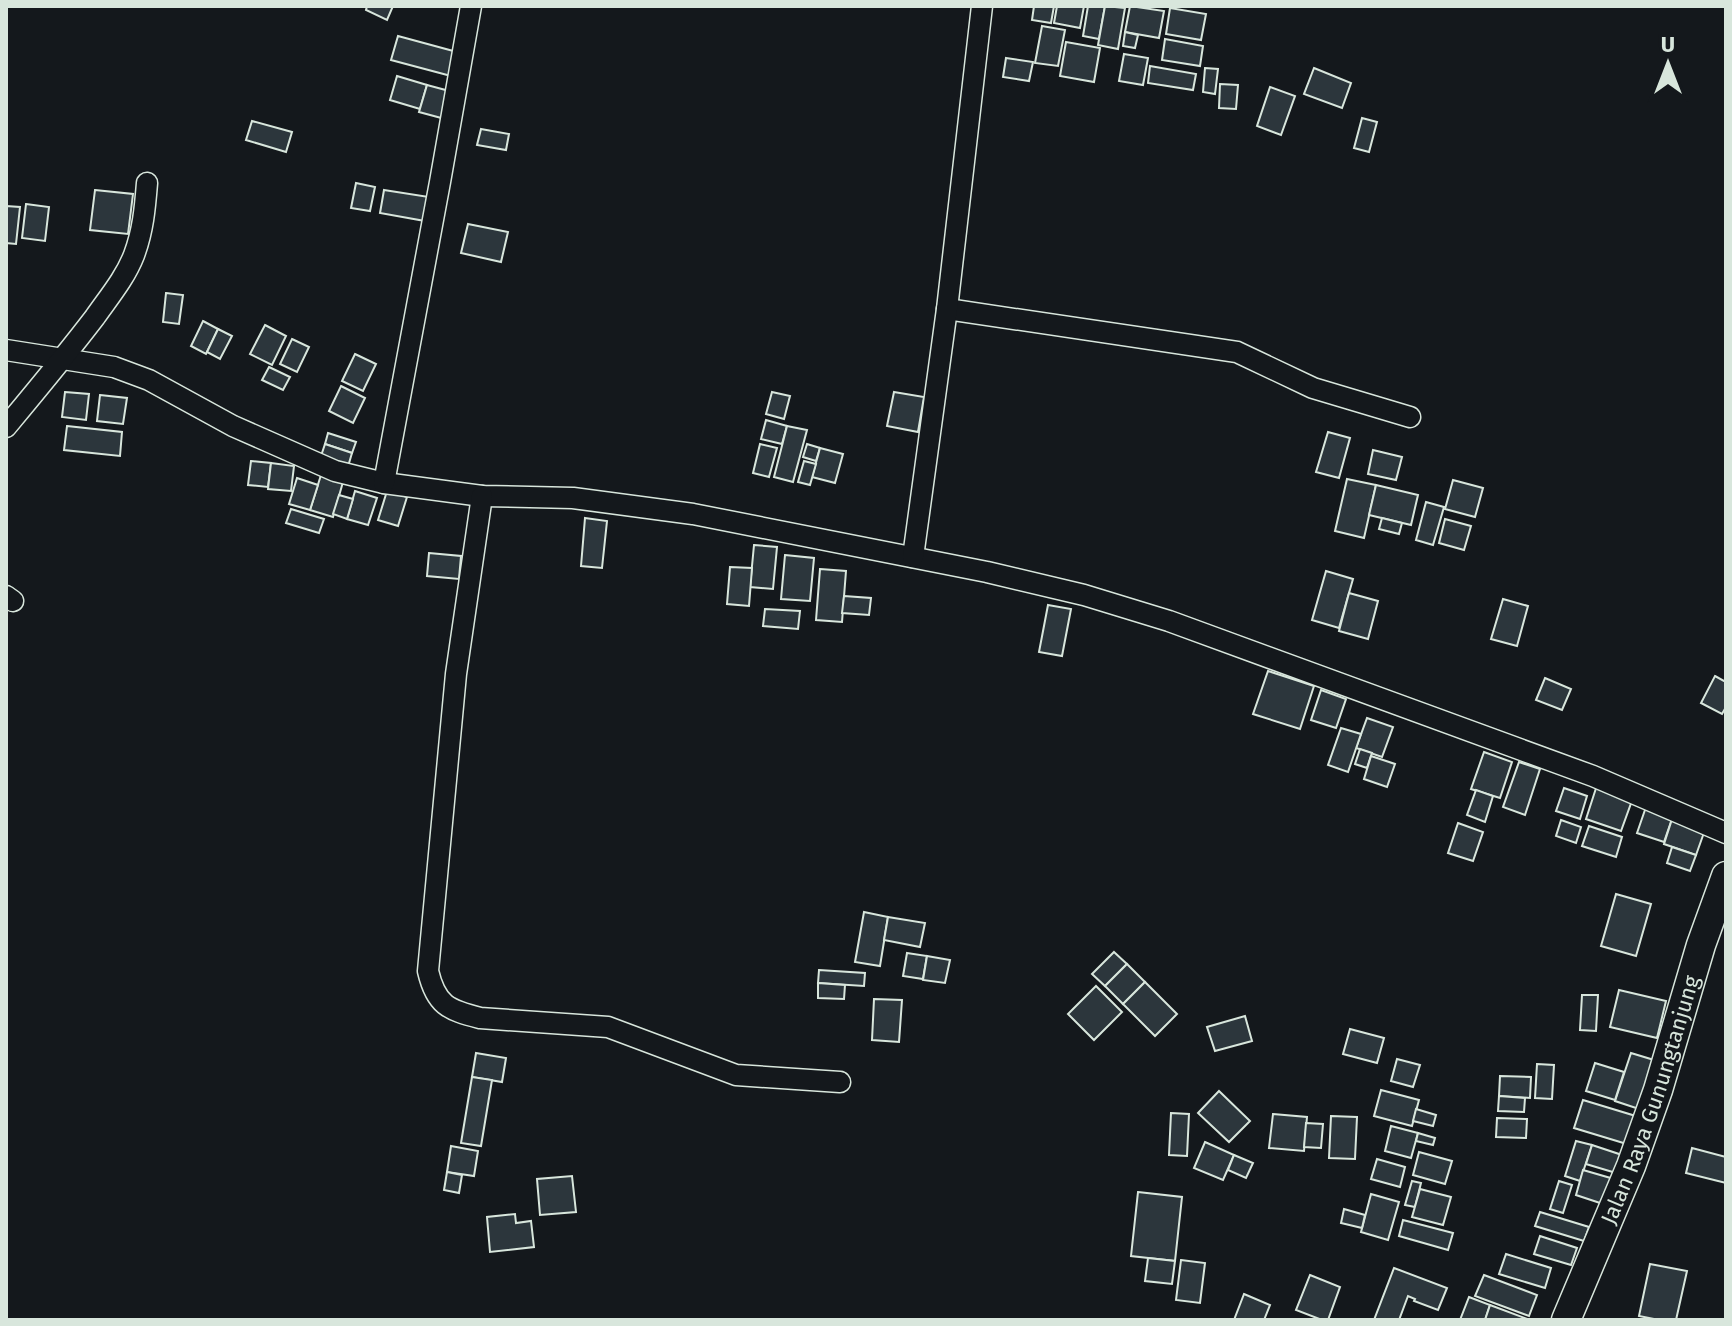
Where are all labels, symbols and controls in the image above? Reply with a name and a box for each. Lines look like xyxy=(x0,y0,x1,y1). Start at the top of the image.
north arrow xyxy=(1628,24,1708,104)
text: U xyxy=(1661,31,1675,58)
street label: Jalan Raya Gunungtanjung xyxy=(1595,972,1705,1228)

